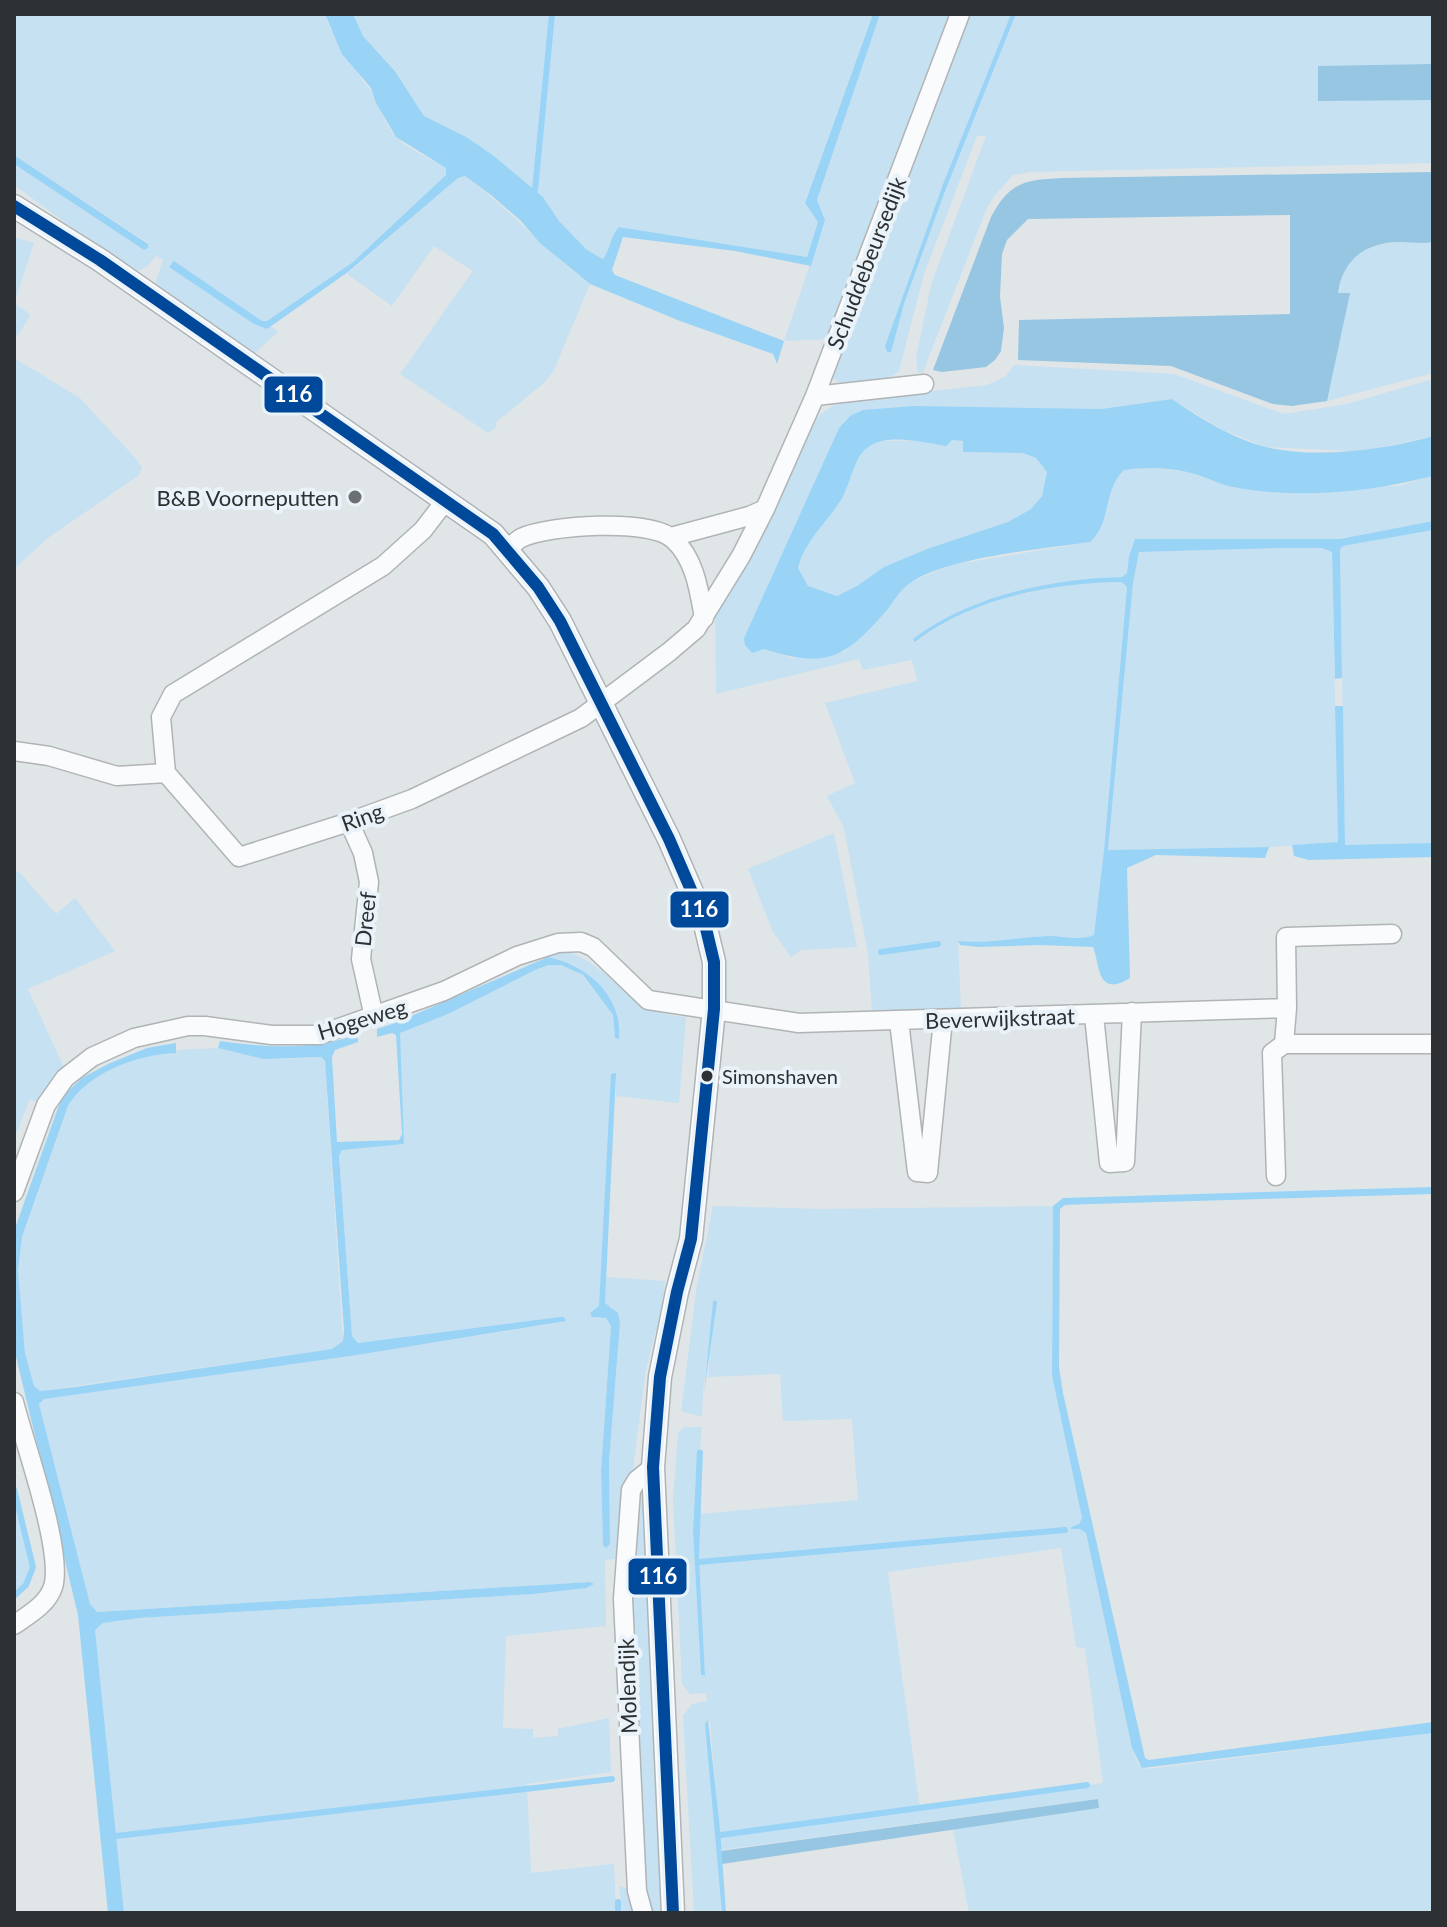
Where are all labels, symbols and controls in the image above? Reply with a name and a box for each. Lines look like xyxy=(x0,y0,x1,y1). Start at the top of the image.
street label: Schuddebeursedijk xyxy=(821,172,912,353)
line badge: 116 xyxy=(263,375,324,414)
text: 116 xyxy=(274,380,312,407)
place label: B&B Voorneputten xyxy=(157,484,339,511)
marker: B&B Voorneputten xyxy=(346,488,364,506)
street label: Ring xyxy=(337,797,387,837)
street label: Dreef xyxy=(349,890,381,948)
line badge: 116 xyxy=(669,890,730,929)
text: 116 xyxy=(680,895,718,922)
street label: Hogeweg xyxy=(314,993,410,1045)
street label: Beverwijkstraat xyxy=(925,1002,1076,1034)
place label: Simonshaven xyxy=(722,1064,838,1088)
marker: Simonshaven xyxy=(699,1068,715,1084)
line badge: 116 xyxy=(627,1557,688,1596)
text: 116 xyxy=(639,1562,677,1589)
street label: Molendijk xyxy=(612,1637,642,1734)

